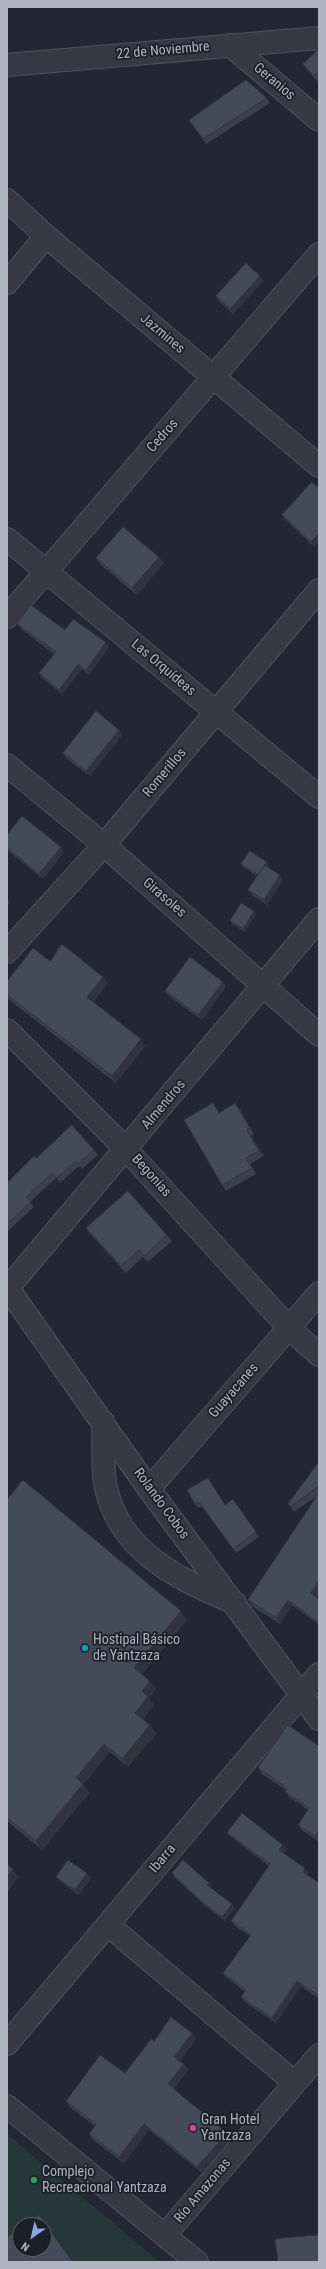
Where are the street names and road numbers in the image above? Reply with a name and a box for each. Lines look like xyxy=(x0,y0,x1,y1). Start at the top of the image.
street label: 22 de Noviembre xyxy=(116,39,210,63)
street label: Geranios xyxy=(250,60,298,104)
street label: Jazmines xyxy=(136,310,188,358)
street label: Cedros xyxy=(144,416,182,456)
street label: Las Orquídeas xyxy=(127,636,199,700)
street label: Romerillos xyxy=(140,745,190,801)
street label: Girasoles xyxy=(139,875,189,921)
street label: Almendros xyxy=(138,1077,190,1133)
street label: Begonias xyxy=(128,1151,174,1201)
street label: Guayacanes xyxy=(206,1360,262,1422)
street label: Rolando Cobos xyxy=(130,1465,192,1543)
street label: Ibarra xyxy=(146,1841,180,1877)
street label: Río Amazonas xyxy=(171,2155,235,2227)

